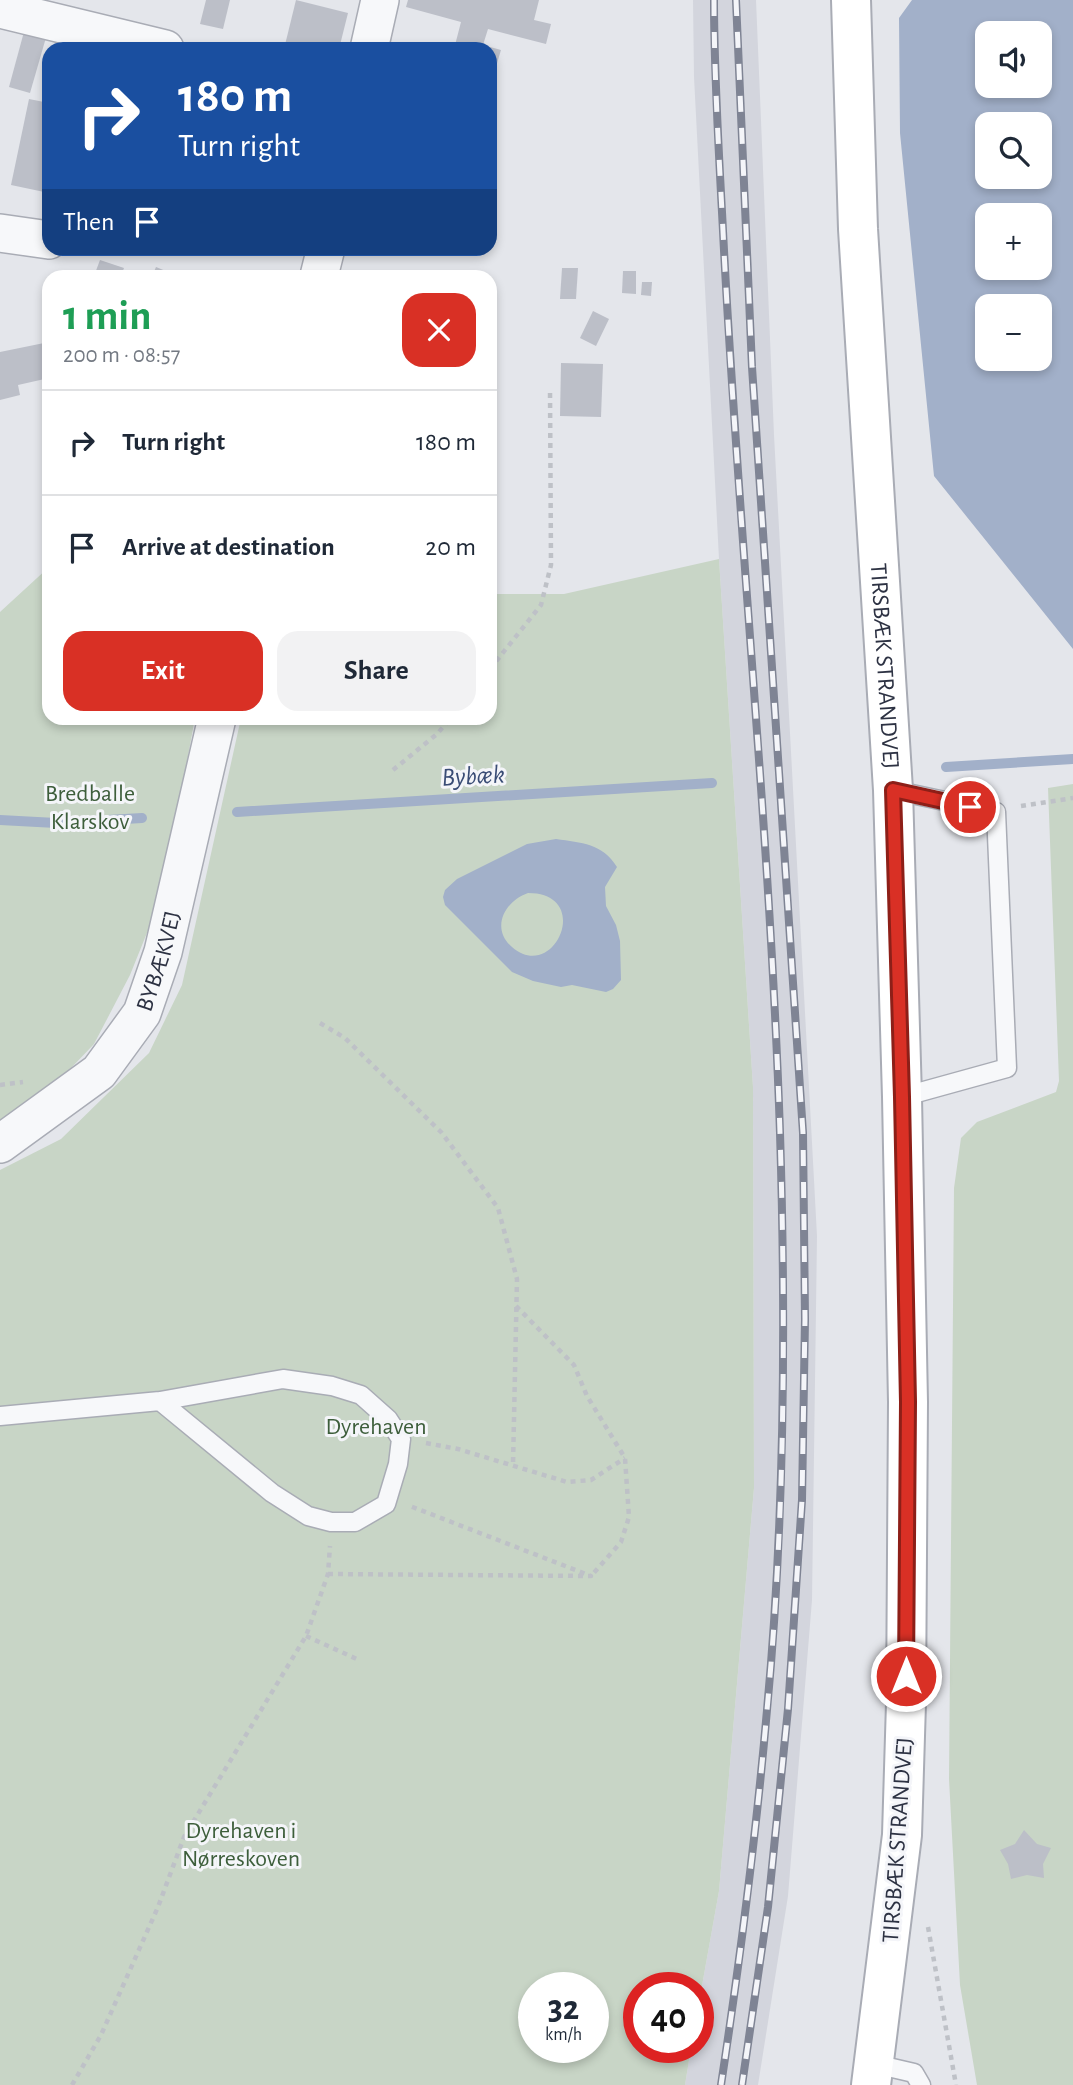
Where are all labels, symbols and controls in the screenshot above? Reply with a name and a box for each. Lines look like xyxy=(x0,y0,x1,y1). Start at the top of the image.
map controls xyxy=(975,21,1052,371)
button: sound xyxy=(975,21,1052,98)
icon: right xyxy=(63,70,154,161)
text: 180 m xyxy=(178,72,292,121)
button: search xyxy=(975,112,1052,189)
text: Turn right xyxy=(178,130,300,162)
icon: arrive xyxy=(128,203,166,241)
button: + xyxy=(975,203,1052,280)
text: Then xyxy=(63,209,114,235)
button: close xyxy=(402,293,476,367)
button: − xyxy=(975,294,1052,371)
text: 1 min xyxy=(63,295,152,337)
text: 200 m · 08:57 xyxy=(63,344,180,367)
icon: right xyxy=(63,424,101,462)
text: Turn right xyxy=(122,429,225,455)
text: 180 m xyxy=(416,429,476,455)
icon: arrive xyxy=(63,529,101,567)
text: Arrive at destination xyxy=(122,534,335,560)
text: 20 m xyxy=(425,534,476,560)
street label: TIRSBÆK STRANDVEJ xyxy=(866,562,903,770)
button: Exit xyxy=(63,631,263,711)
button: Share xyxy=(277,631,476,711)
water label: Bybæk xyxy=(441,761,505,791)
pin xyxy=(940,777,1000,837)
park label: Bredballe Klarskov xyxy=(45,782,135,834)
icon: arrive xyxy=(951,788,989,826)
street label: BYBÆKVEJ xyxy=(133,909,185,1015)
park label: Dyrehaven xyxy=(325,1415,427,1439)
position arrow xyxy=(869,1639,943,1713)
street label: TIRSBÆK STRANDVEJ xyxy=(879,1736,917,1944)
park label: Dyrehaven i Nørreskoven xyxy=(182,1819,300,1871)
speed limit sign: 40 xyxy=(623,1972,714,2063)
text: 32 xyxy=(548,1991,579,2026)
text: km/h xyxy=(545,2026,582,2044)

